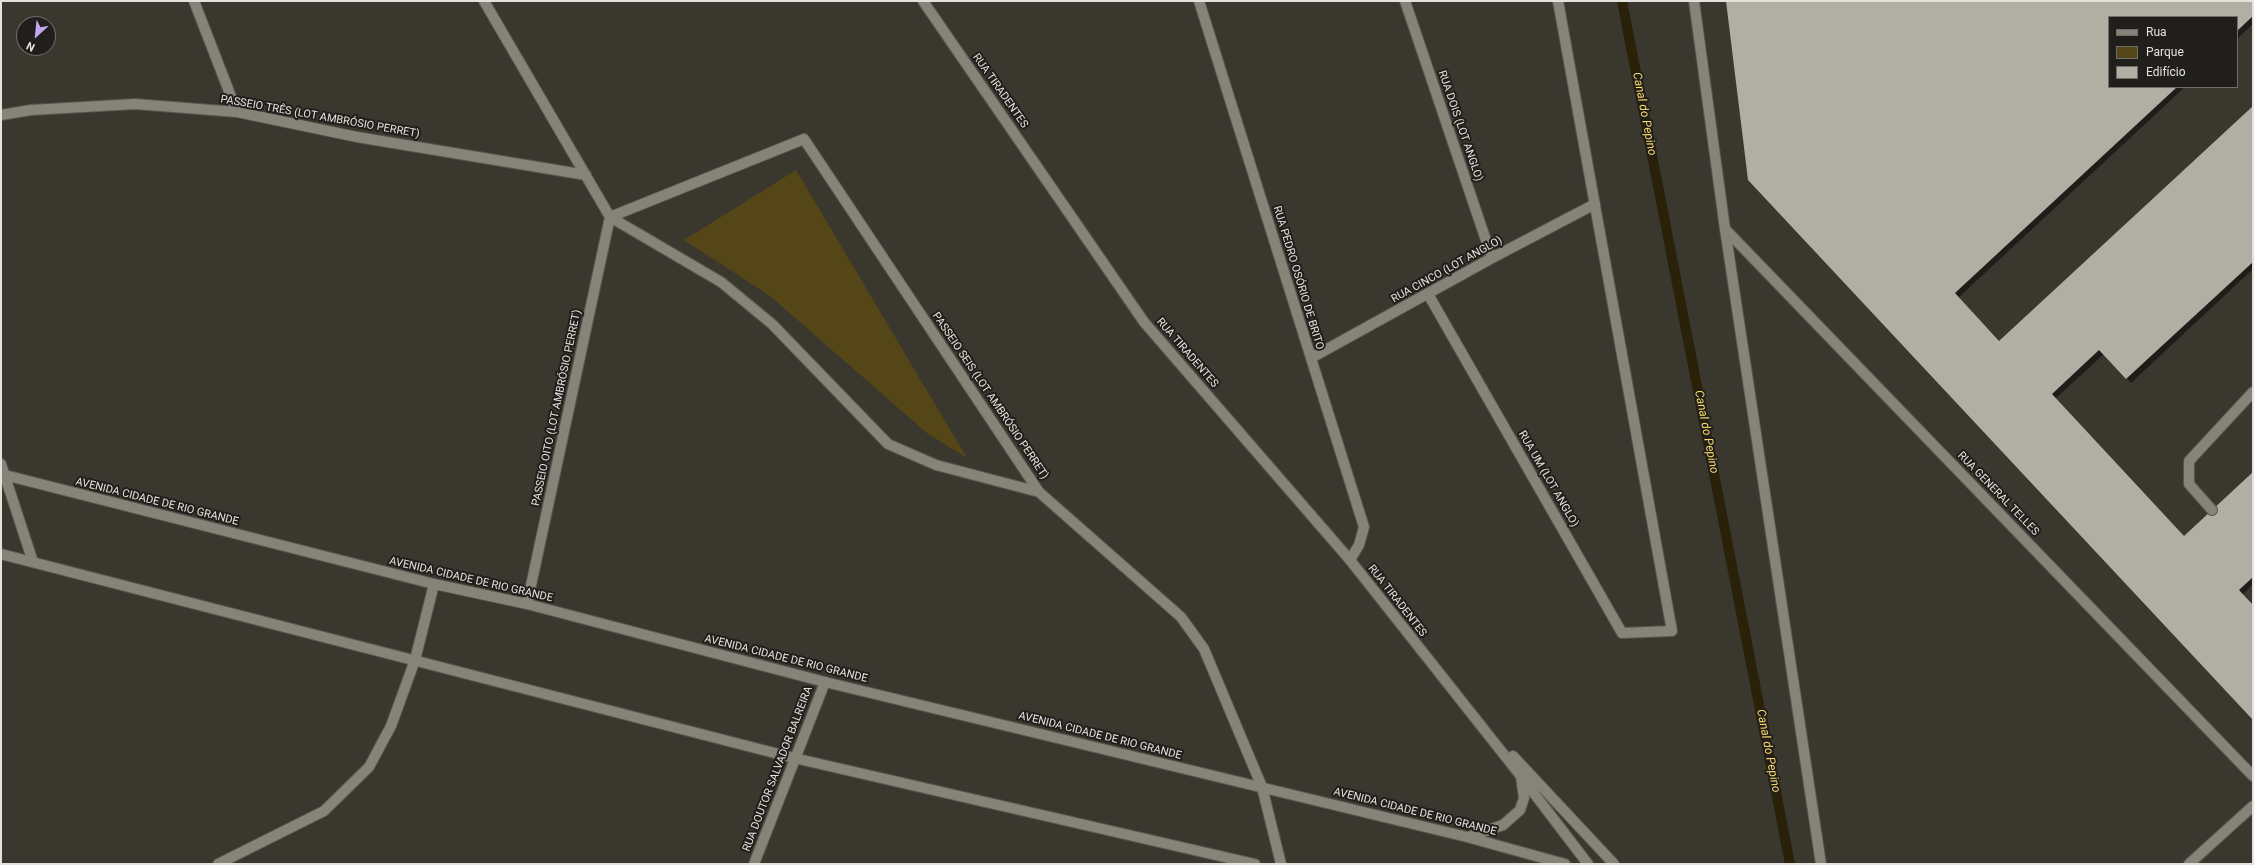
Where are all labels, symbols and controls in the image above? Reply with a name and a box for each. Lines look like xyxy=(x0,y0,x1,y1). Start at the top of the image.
north arrow xyxy=(16,16,56,56)
legend xyxy=(2108,16,2238,88)
text: Rua xyxy=(2146,25,2167,39)
text: N xyxy=(24,39,37,54)
text: Parque xyxy=(2146,45,2184,59)
street label: RUA TIRADENTES xyxy=(969,51,1031,131)
text: Edifício xyxy=(2146,65,2186,79)
street label: RUA DOIS (LOT ANGLO) xyxy=(1435,69,1485,183)
water label: Canal do Pepino xyxy=(1629,71,1659,157)
street label: PASSEIO TRÊS (LOT AMBRÓSIO PERRET) xyxy=(219,93,421,141)
street label: RUA PEDRO OSÓRIO DE BRITO xyxy=(1270,205,1326,351)
street label: RUA CINCO (LOT ANGLO) xyxy=(1389,234,1505,306)
street label: PASSEIO OITO (LOT AMBRÓSIO PERRET) xyxy=(530,309,584,507)
street label: PASSEIO SEIS (LOT AMBRÓSIO PERRET) xyxy=(929,310,1051,482)
street label: RUA TIRADENTES xyxy=(1153,316,1221,390)
water label: Canal do Pepino xyxy=(1691,389,1721,475)
street label: RUA UM (LOT ANGLO) xyxy=(1515,429,1581,529)
street label: RUA GENERAL TELLES xyxy=(1954,449,2042,539)
street label: AVENIDA CIDADE DE RIO GRANDE xyxy=(74,475,240,529)
street label: AVENIDA CIDADE DE RIO GRANDE xyxy=(388,555,554,605)
street label: RUA TIRADENTES xyxy=(1365,562,1429,640)
street label: AVENIDA CIDADE DE RIO GRANDE xyxy=(703,632,869,686)
street label: RUA DOUTOR SALVADOR BALREIRA xyxy=(740,685,816,853)
water label: Canal do Pepino xyxy=(1753,708,1783,794)
street label: AVENIDA CIDADE DE RIO GRANDE xyxy=(1017,709,1183,763)
street label: AVENIDA CIDADE DE RIO GRANDE xyxy=(1332,785,1498,839)

